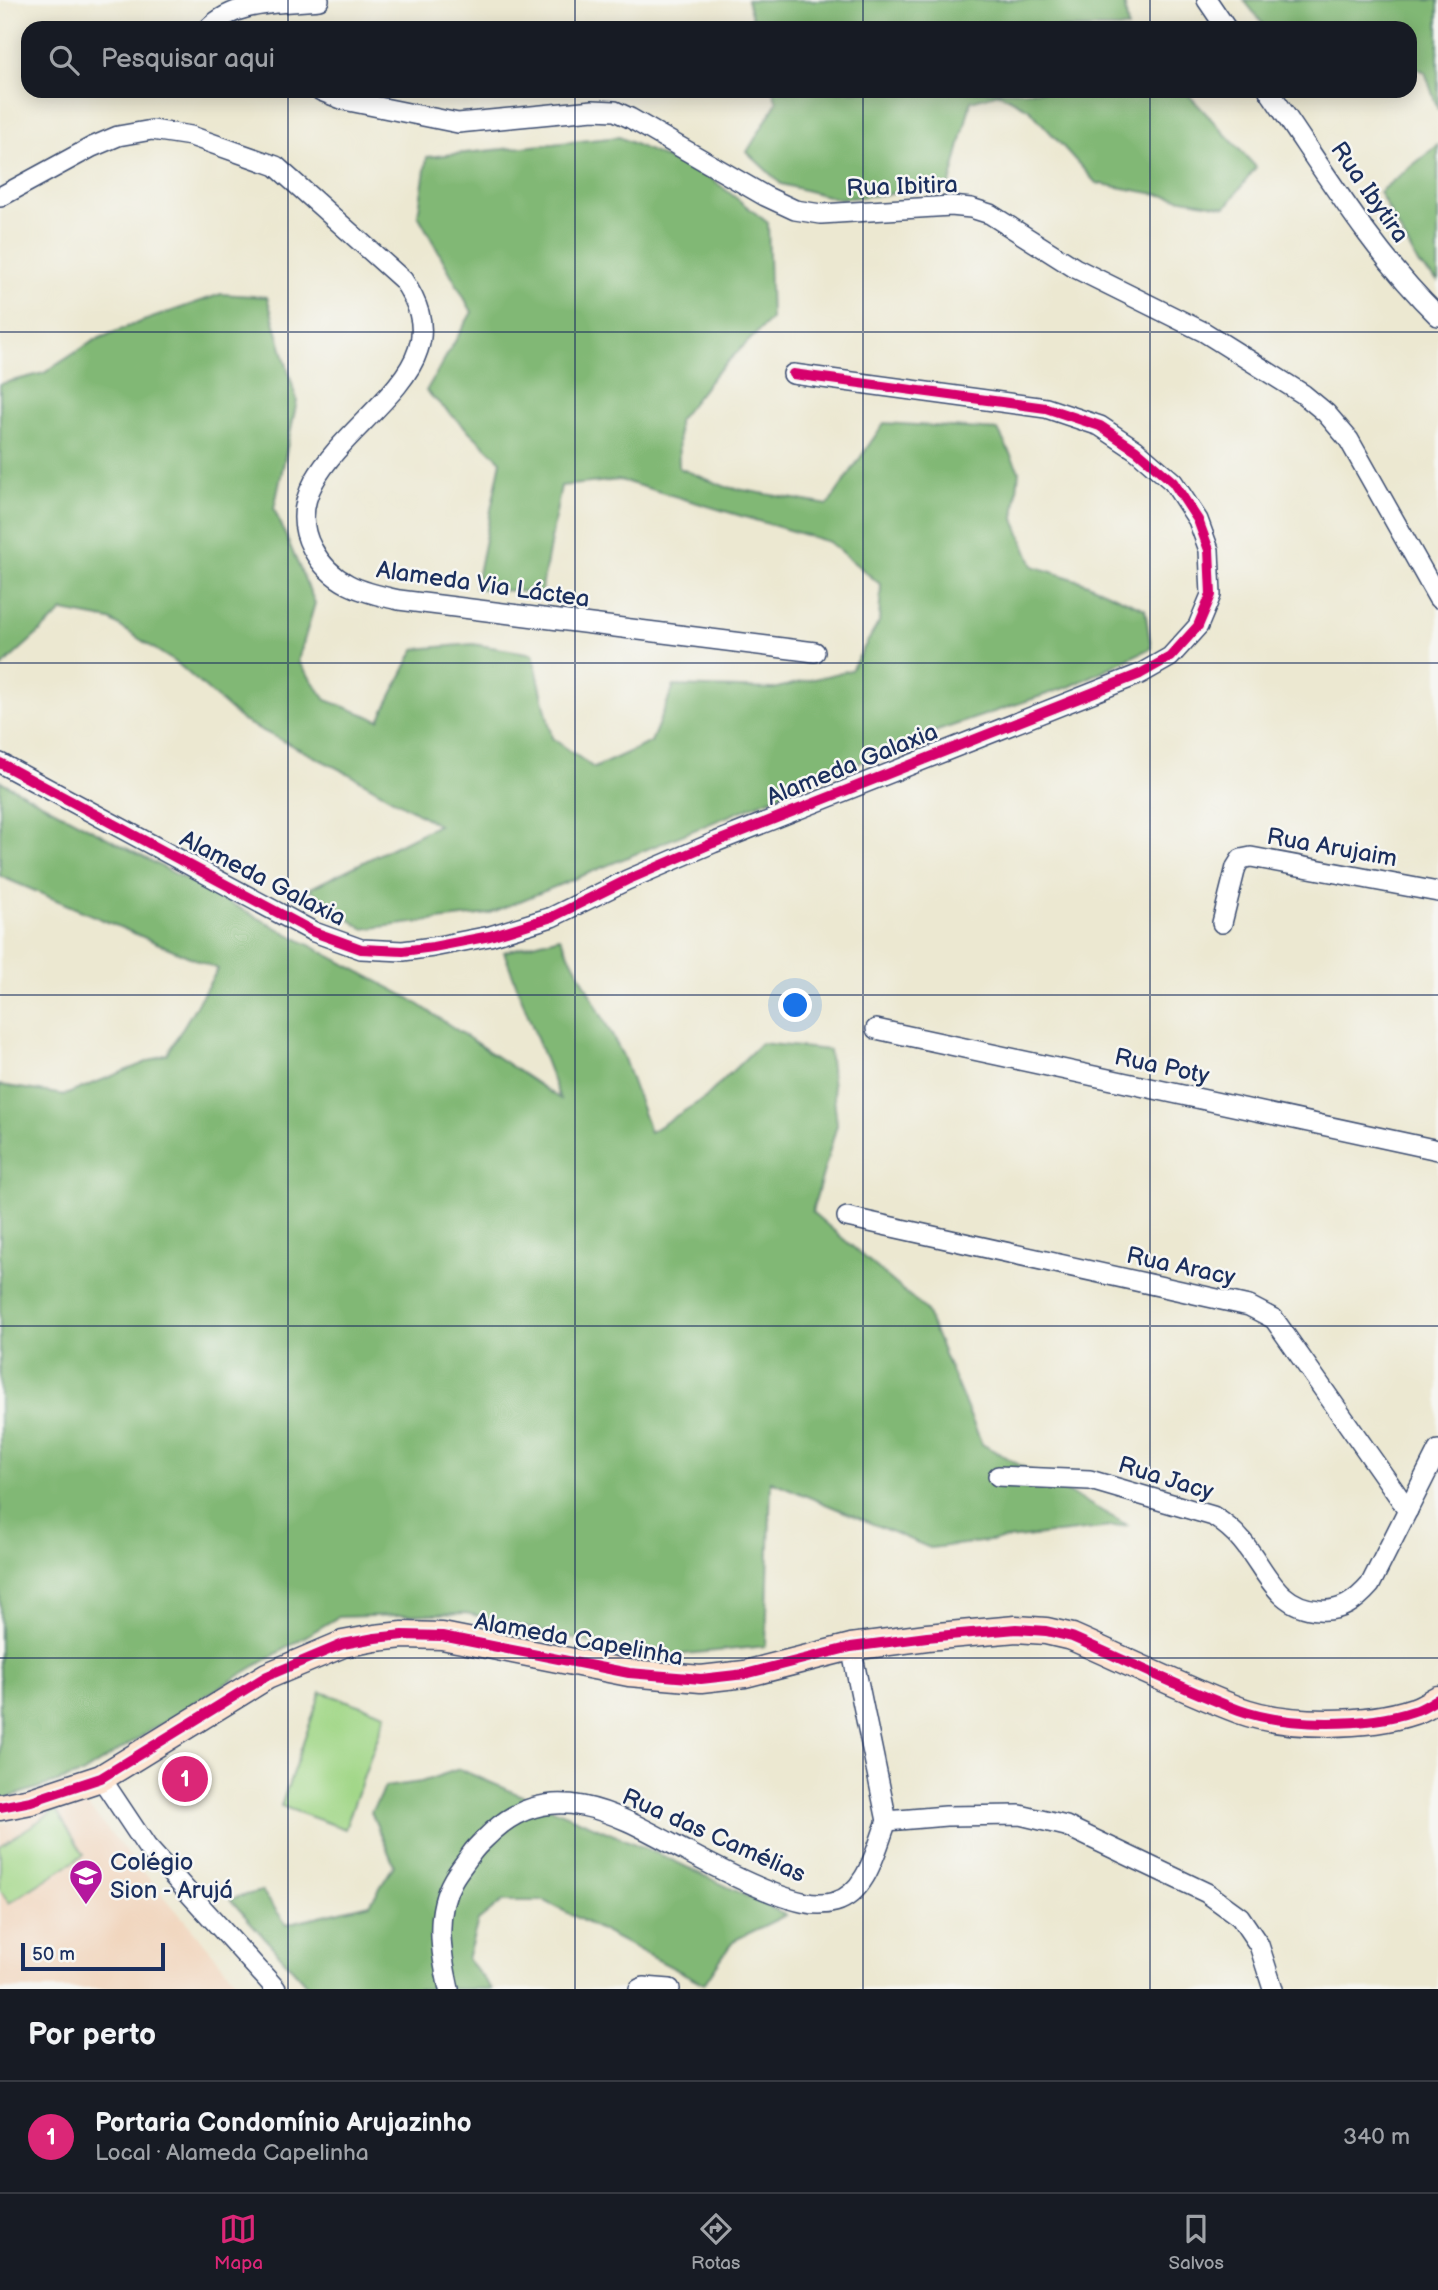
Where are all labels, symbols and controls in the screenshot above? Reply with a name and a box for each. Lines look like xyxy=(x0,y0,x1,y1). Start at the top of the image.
search box xyxy=(21,21,1417,98)
icon: search xyxy=(45,41,83,79)
text: Pesquisar aqui xyxy=(101,44,275,75)
street label: Rua Ibytira xyxy=(1324,136,1415,248)
street label: Rua Ibitira xyxy=(846,170,958,203)
street label: Alameda Via Láctea xyxy=(374,555,591,614)
street label: Alameda Galaxia xyxy=(762,717,942,812)
street label: Rua Arujaim xyxy=(1264,822,1399,873)
street label: Alameda Galaxia xyxy=(175,824,350,933)
your location xyxy=(778,988,812,1022)
street label: Rua Poty xyxy=(1112,1042,1212,1091)
street label: Rua Aracy xyxy=(1124,1241,1238,1292)
street label: Rua Jacy xyxy=(1115,1450,1217,1507)
street label: Alameda Capelinha xyxy=(472,1607,686,1672)
pin: 1 xyxy=(162,1753,208,1805)
street label: Rua das Camélias xyxy=(618,1782,810,1889)
place label: Colégio Sion - Arujá xyxy=(110,1848,233,1905)
school or university icon: Colégio Sion - Arujá xyxy=(67,1857,105,1906)
scale bar xyxy=(21,1940,164,1972)
text: 50 m xyxy=(32,1943,75,1966)
text: Por perto xyxy=(28,2017,156,2053)
text: Portaria Condomínio Arujazinho xyxy=(95,2108,472,2139)
text: 1 xyxy=(46,2123,56,2151)
text: 340 m xyxy=(1343,2123,1410,2151)
text: Local · Alameda Capelinha xyxy=(95,2139,369,2167)
tab: Mapa xyxy=(214,2210,263,2275)
tab: Rotas xyxy=(691,2210,740,2275)
tab: Salvos xyxy=(1168,2210,1224,2275)

